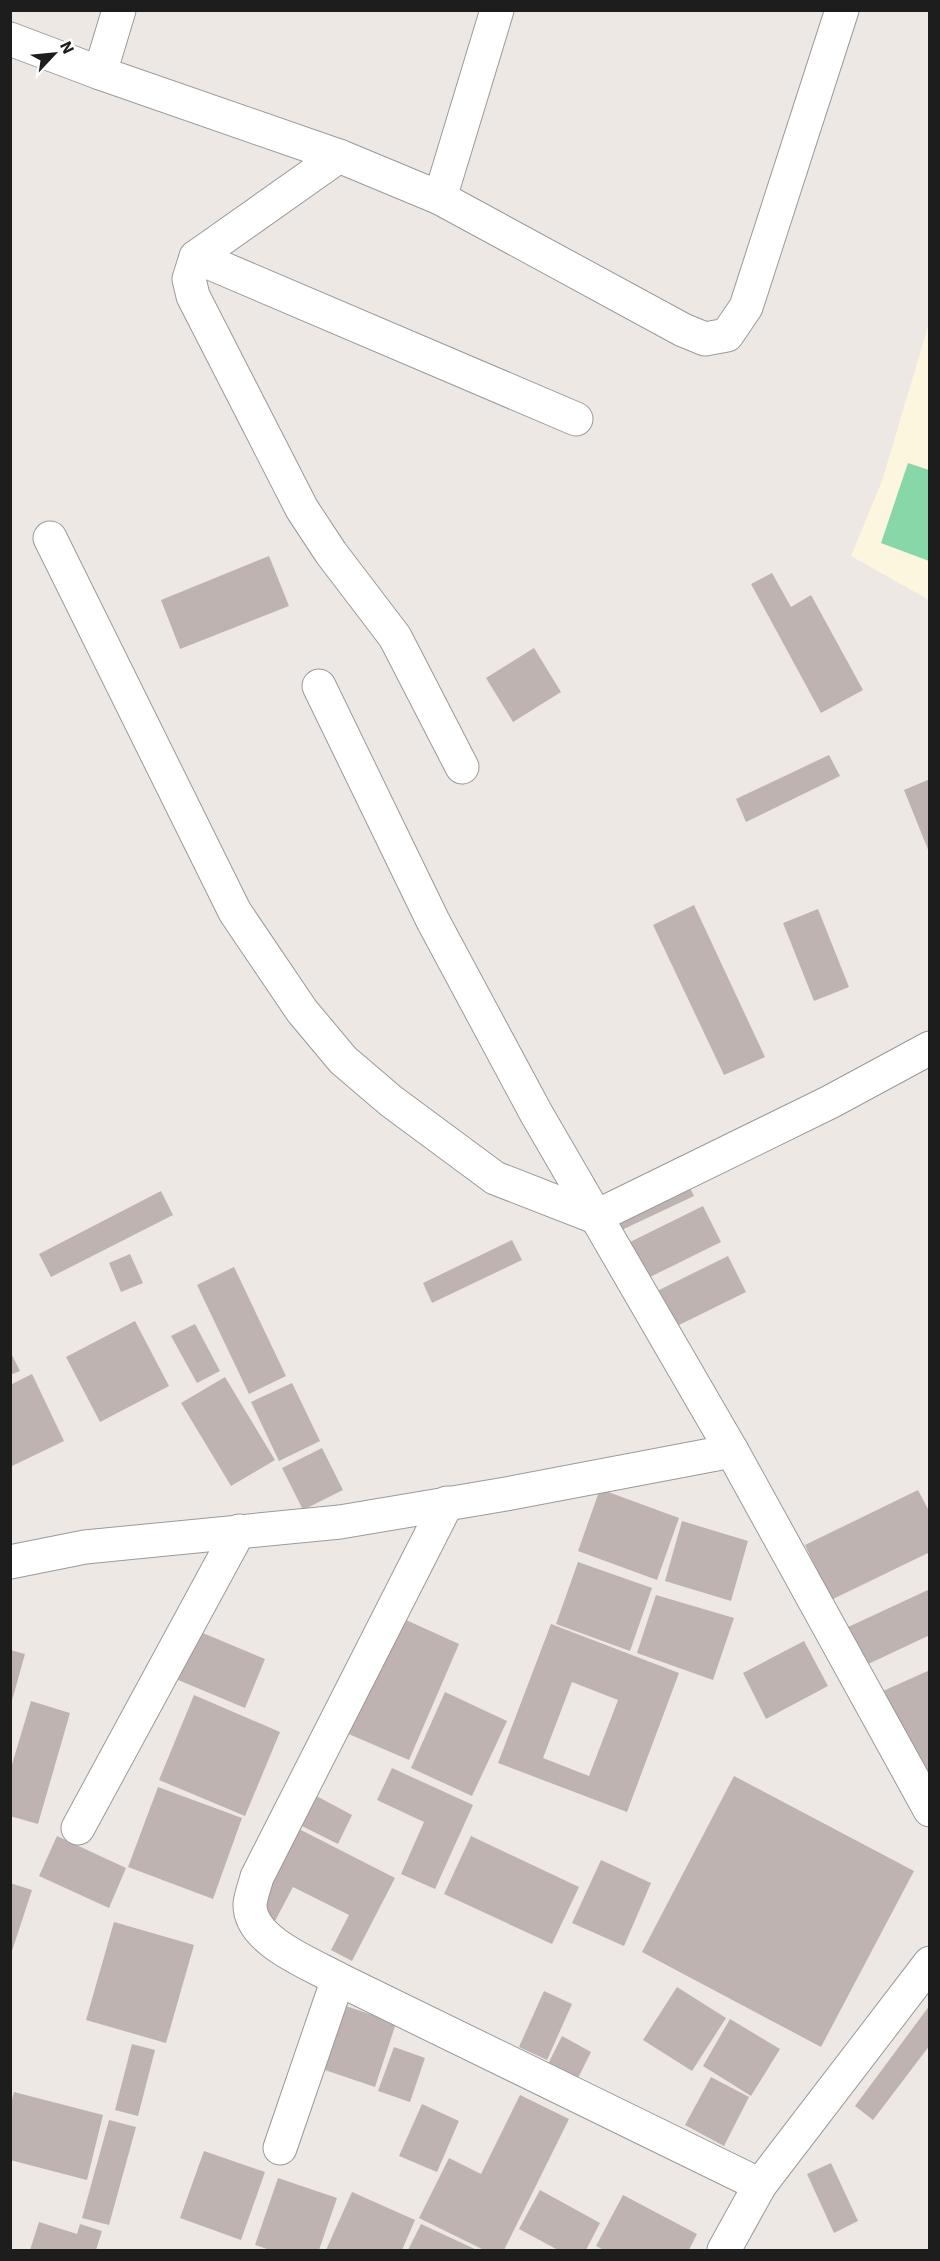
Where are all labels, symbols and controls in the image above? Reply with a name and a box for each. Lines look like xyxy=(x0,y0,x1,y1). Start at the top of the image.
north arrow xyxy=(24,24,84,84)
text: N xyxy=(56,38,79,57)

